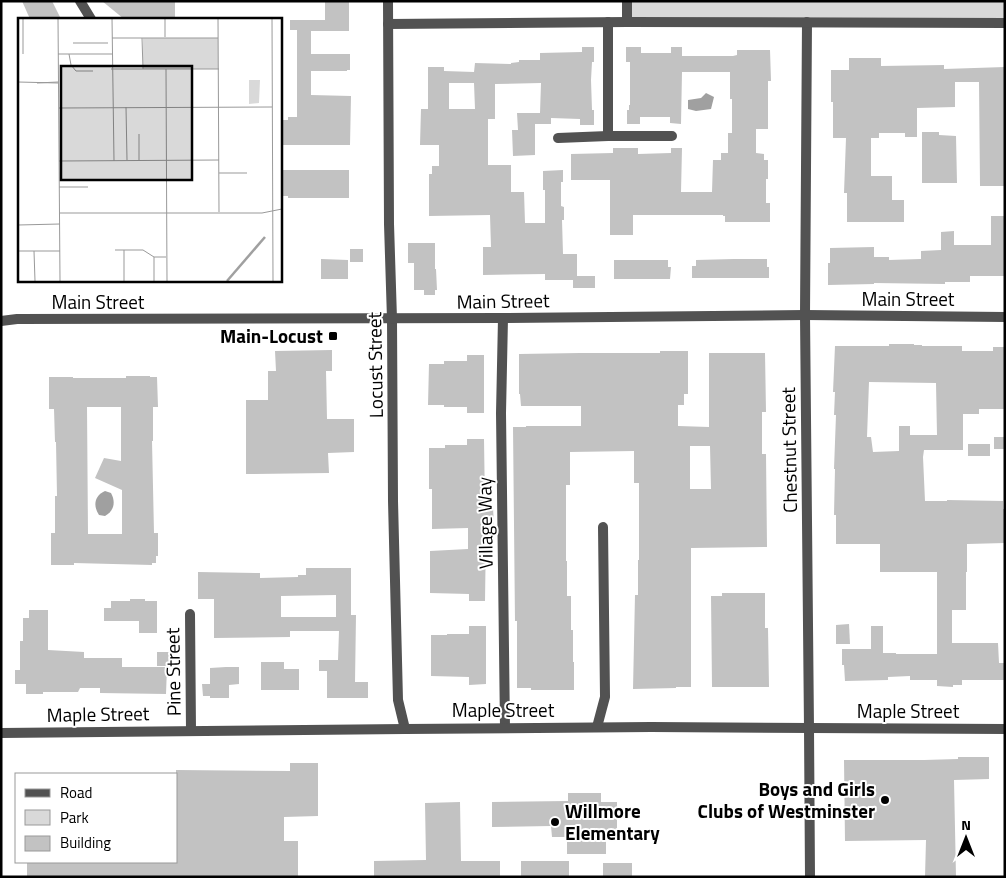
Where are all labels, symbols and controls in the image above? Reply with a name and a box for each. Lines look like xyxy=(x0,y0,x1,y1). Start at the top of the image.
inset map xyxy=(18,18,281,281)
street label: Main Street xyxy=(861,284,955,313)
street label: Main Street xyxy=(456,285,550,316)
street label: Main Street xyxy=(51,287,145,316)
street label: Locust Street xyxy=(359,311,390,418)
place label: Main-Locust xyxy=(220,321,323,350)
marker: Main-Locust xyxy=(327,330,339,342)
street label: Chestnut Street xyxy=(773,387,804,513)
street label: Village Way xyxy=(469,477,500,569)
street label: Pine Street xyxy=(157,627,188,716)
street label: Maple Street xyxy=(452,695,555,724)
street label: Maple Street xyxy=(857,696,960,725)
street label: Maple Street xyxy=(46,698,150,729)
legend xyxy=(15,773,178,863)
place label: Boys and Girls Clubs of Westminster xyxy=(698,774,875,825)
text: Road xyxy=(60,781,92,804)
marker: Boys and Girls Clubs of Westminster xyxy=(879,794,891,806)
place label: Willmore Elementary xyxy=(565,796,660,847)
text: Park xyxy=(60,806,89,829)
north arrow xyxy=(941,813,991,863)
text: N xyxy=(961,814,971,835)
marker: Willmore Elementary xyxy=(549,816,561,828)
text: Building xyxy=(60,831,111,854)

